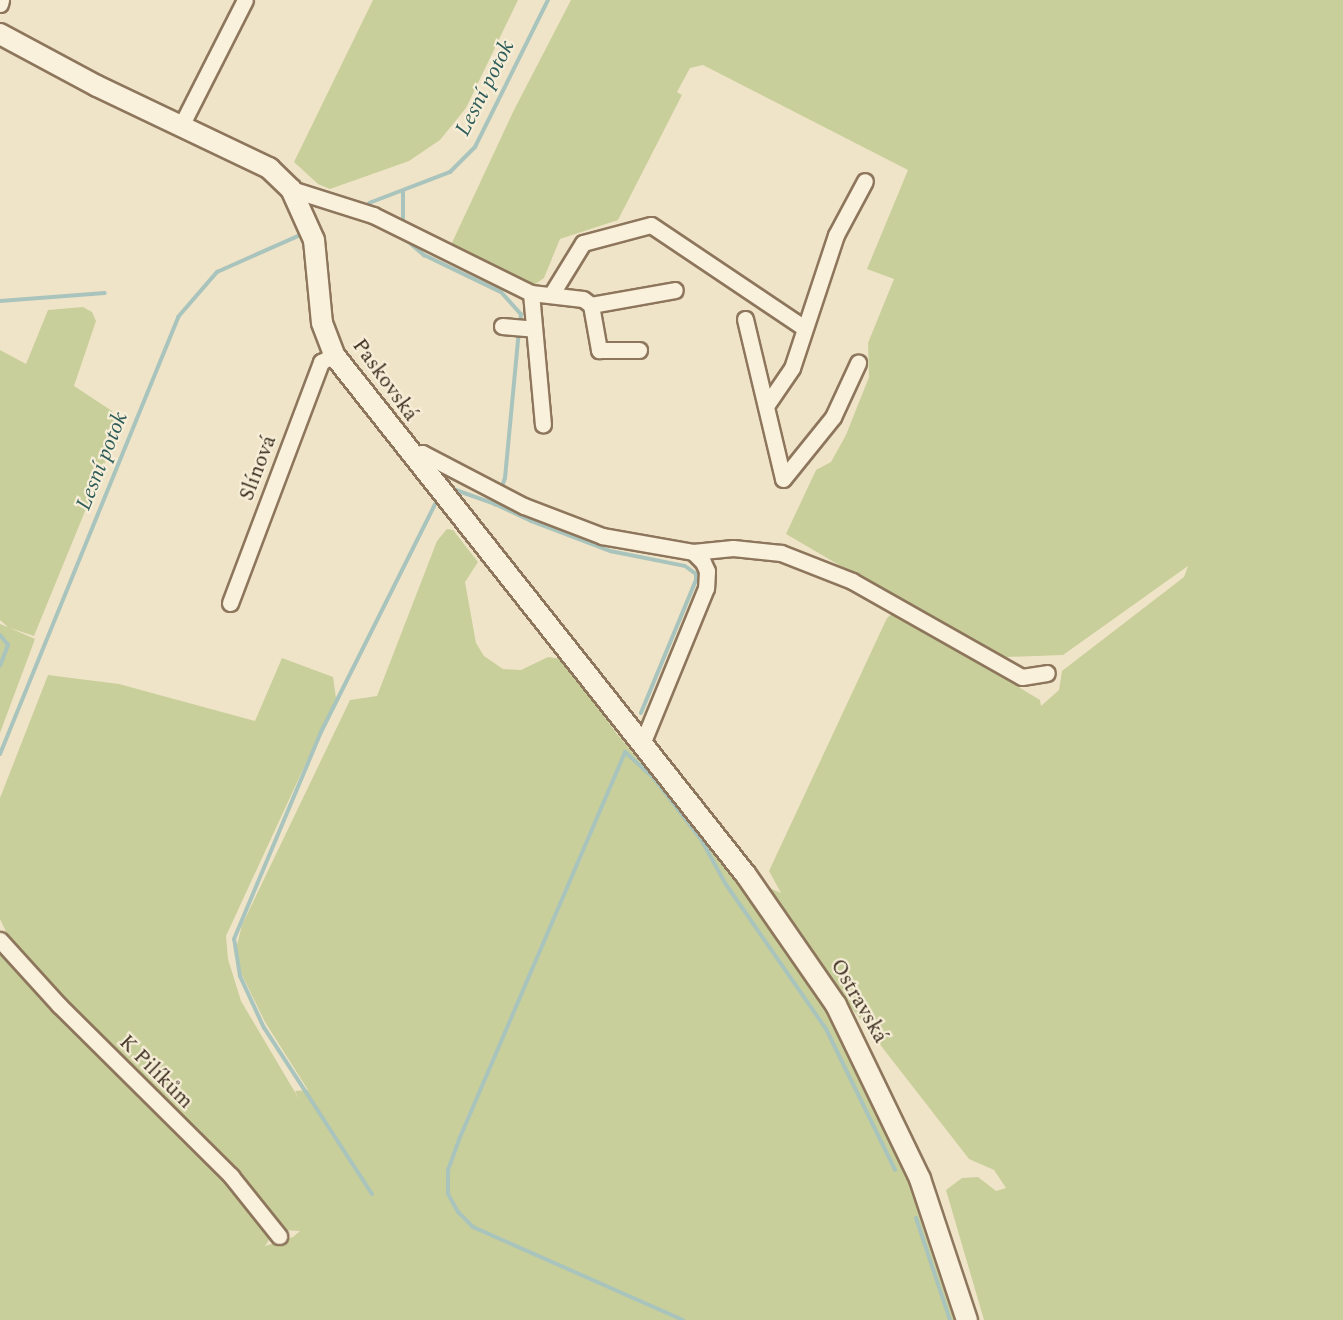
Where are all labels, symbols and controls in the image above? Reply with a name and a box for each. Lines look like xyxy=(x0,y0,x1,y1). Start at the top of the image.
water label: Lesní potok xyxy=(450,36,520,140)
street label: Paskovská xyxy=(347,334,423,426)
water label: Lesní potok xyxy=(70,408,134,514)
street label: Slínová xyxy=(234,432,282,504)
street label: Ostravská xyxy=(825,954,893,1048)
street label: K Pilíkům xyxy=(114,1030,198,1114)

